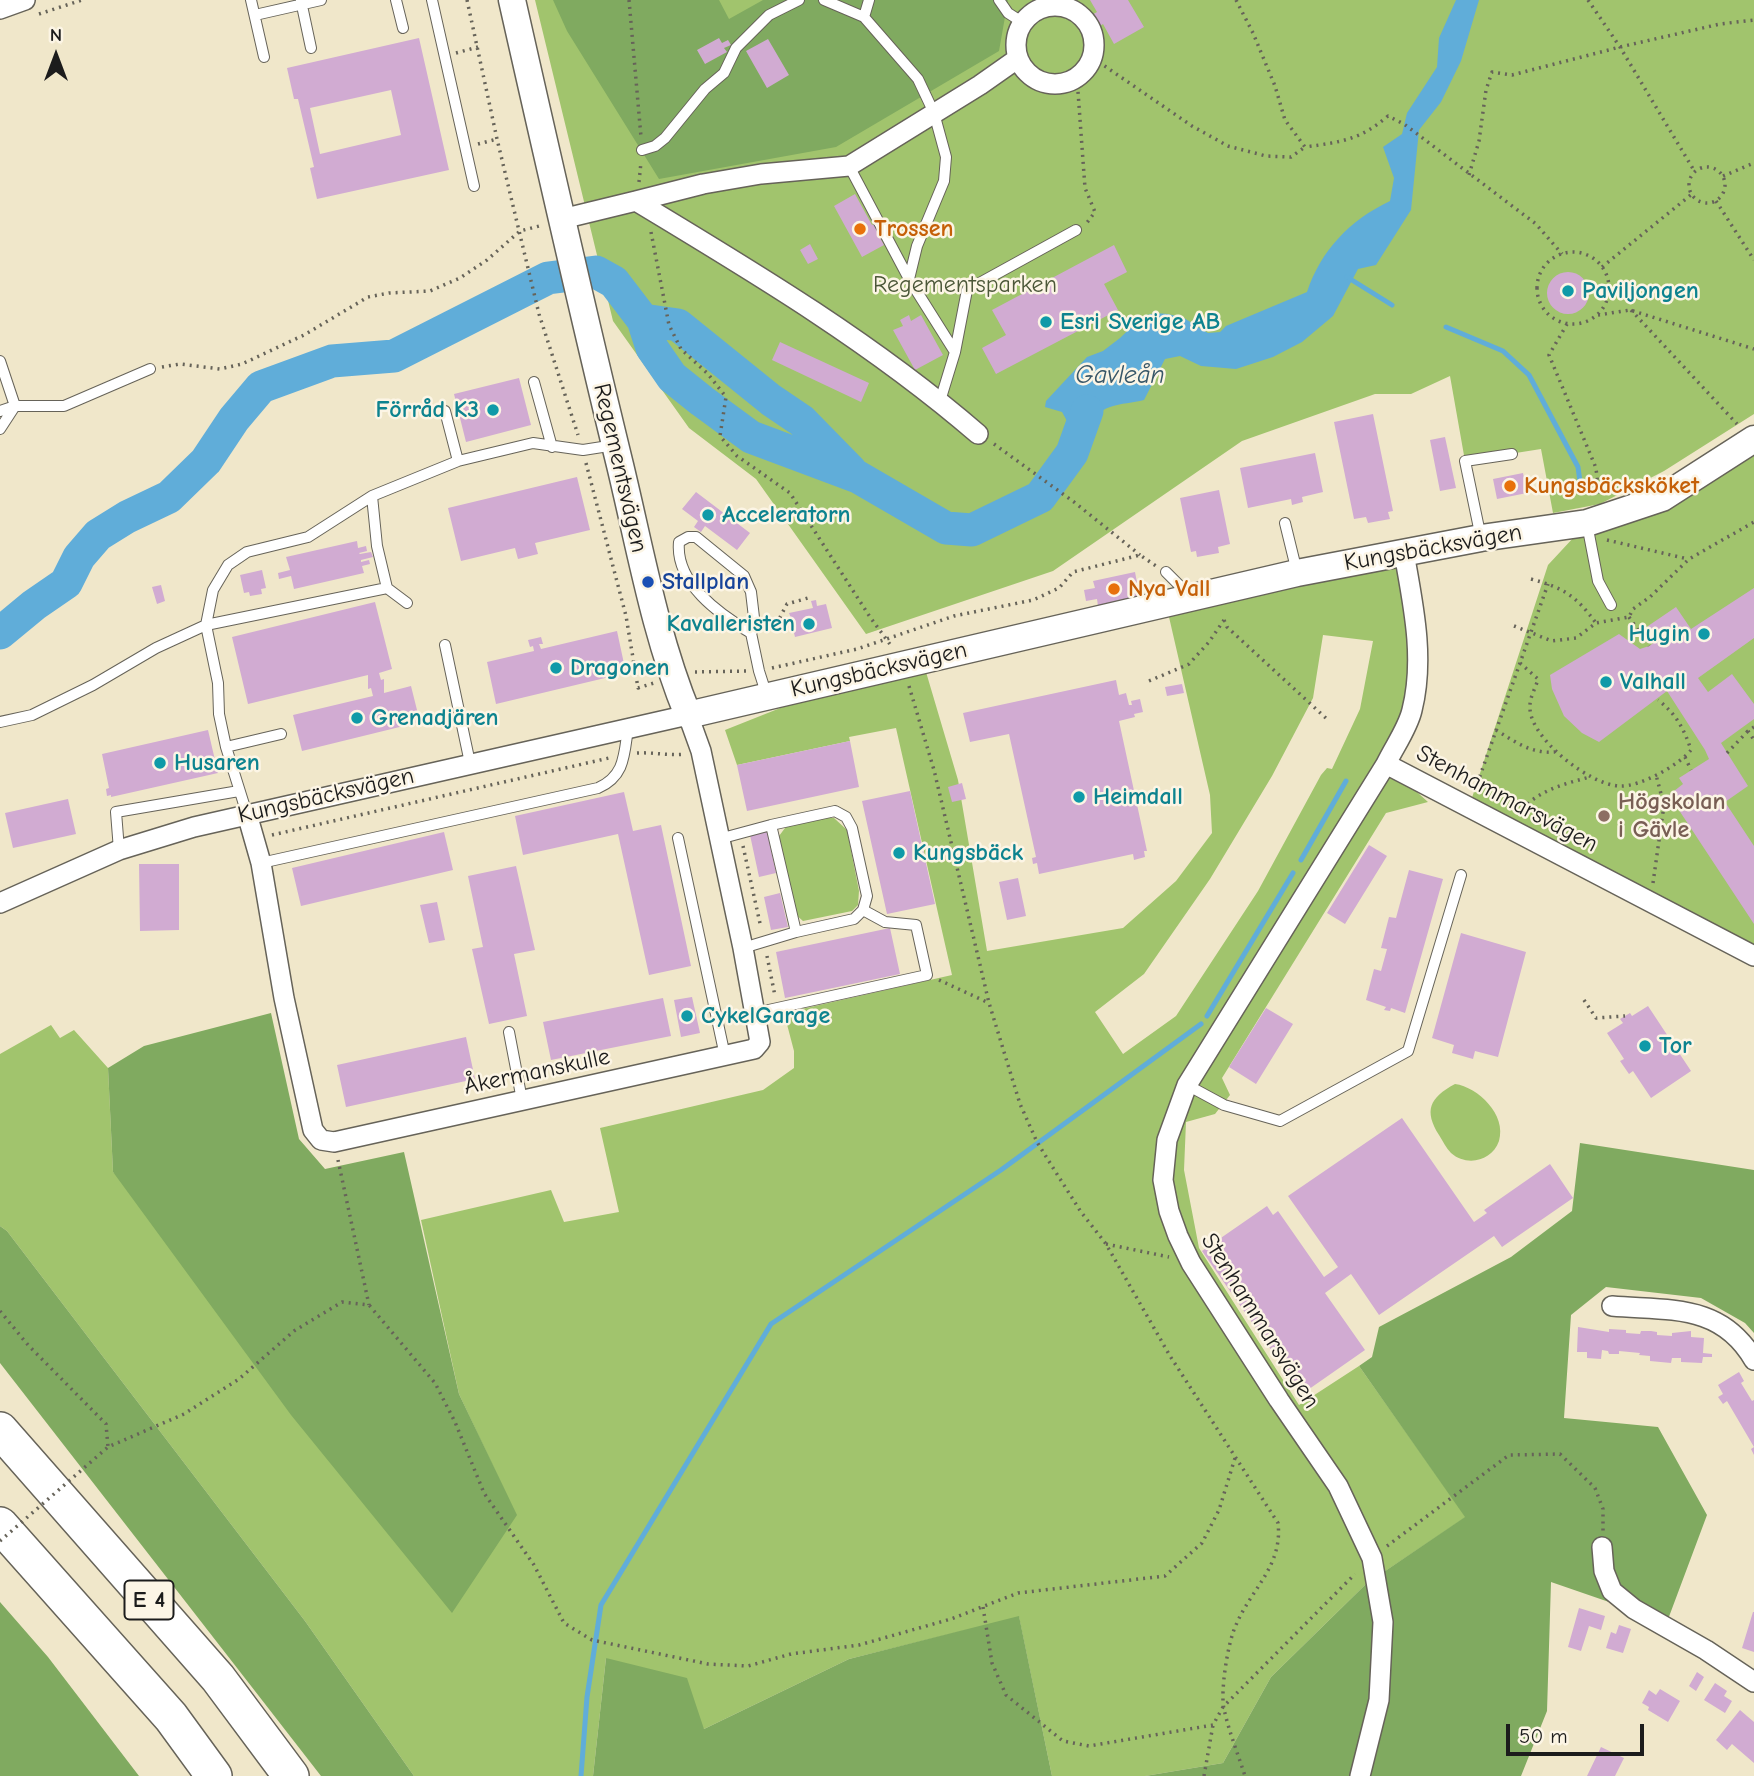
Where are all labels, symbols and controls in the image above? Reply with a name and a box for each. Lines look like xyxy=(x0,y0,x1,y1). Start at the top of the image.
north arrow xyxy=(21,21,91,91)
text: N xyxy=(50,24,62,46)
place label: Trossen xyxy=(874,215,954,243)
marker: Trossen xyxy=(852,221,868,237)
park label: Regementsparken xyxy=(873,271,1057,299)
place label: Paviljongen xyxy=(1582,277,1699,305)
marker: Paviljongen xyxy=(1560,283,1576,299)
place label: Esri Sverige AB xyxy=(1060,308,1220,336)
marker: Esri Sverige AB xyxy=(1038,314,1054,330)
water label: Gavleån xyxy=(1075,360,1165,392)
street label: Regementsvägen xyxy=(587,381,653,555)
place label: Förråd K3 xyxy=(375,396,479,424)
marker: Förråd K3 xyxy=(485,402,501,418)
place label: Kungsbäcksköket xyxy=(1524,472,1699,500)
marker: Kungsbäcksköket xyxy=(1502,478,1518,494)
place label: Acceleratorn xyxy=(722,501,851,529)
marker: Acceleratorn xyxy=(700,507,716,523)
street label: Kungsbäcksvägen xyxy=(1342,518,1524,578)
place label: Stallplan xyxy=(662,568,749,596)
marker: Stallplan xyxy=(640,574,656,590)
place label: Nya Vall xyxy=(1128,575,1210,603)
marker: Nya Vall xyxy=(1106,581,1122,597)
place label: Kavalleristen xyxy=(666,610,795,638)
marker: Kavalleristen xyxy=(801,616,817,632)
place label: Hugin xyxy=(1628,620,1690,648)
marker: Hugin xyxy=(1696,626,1712,642)
street label: Kungsbäcksvägen xyxy=(788,636,970,704)
place label: Dragonen xyxy=(570,654,670,682)
marker: Dragonen xyxy=(548,660,564,676)
place label: Valhall xyxy=(1620,668,1686,696)
marker: Valhall xyxy=(1598,674,1614,690)
place label: Grenadjären xyxy=(371,704,499,732)
marker: Grenadjären xyxy=(349,710,365,726)
street label: Stenhammarsvägen xyxy=(1411,739,1603,859)
place label: Husaren xyxy=(174,749,260,777)
marker: Husaren xyxy=(152,755,168,771)
street label: Kungsbäcksvägen xyxy=(235,762,417,830)
place label: Heimdall xyxy=(1093,783,1183,811)
place label: Högskolan i Gävle xyxy=(1618,788,1726,844)
marker: Heimdall xyxy=(1071,789,1087,805)
marker: Högskolan i Gävle xyxy=(1596,808,1612,824)
place label: Kungsbäck xyxy=(913,839,1023,867)
marker: Kungsbäck xyxy=(891,845,907,861)
place label: CykelGarage xyxy=(701,1002,830,1030)
marker: CykelGarage xyxy=(679,1008,695,1024)
place label: Tor xyxy=(1659,1032,1692,1060)
marker: Tor xyxy=(1637,1038,1653,1054)
street label: Åkermanskulle xyxy=(461,1042,613,1102)
street label: Stenhammarsvägen xyxy=(1194,1228,1326,1414)
road number: E 4 xyxy=(124,1581,174,1620)
scale bar xyxy=(1509,1710,1647,1754)
text: 50 m xyxy=(1519,1724,1568,1748)

